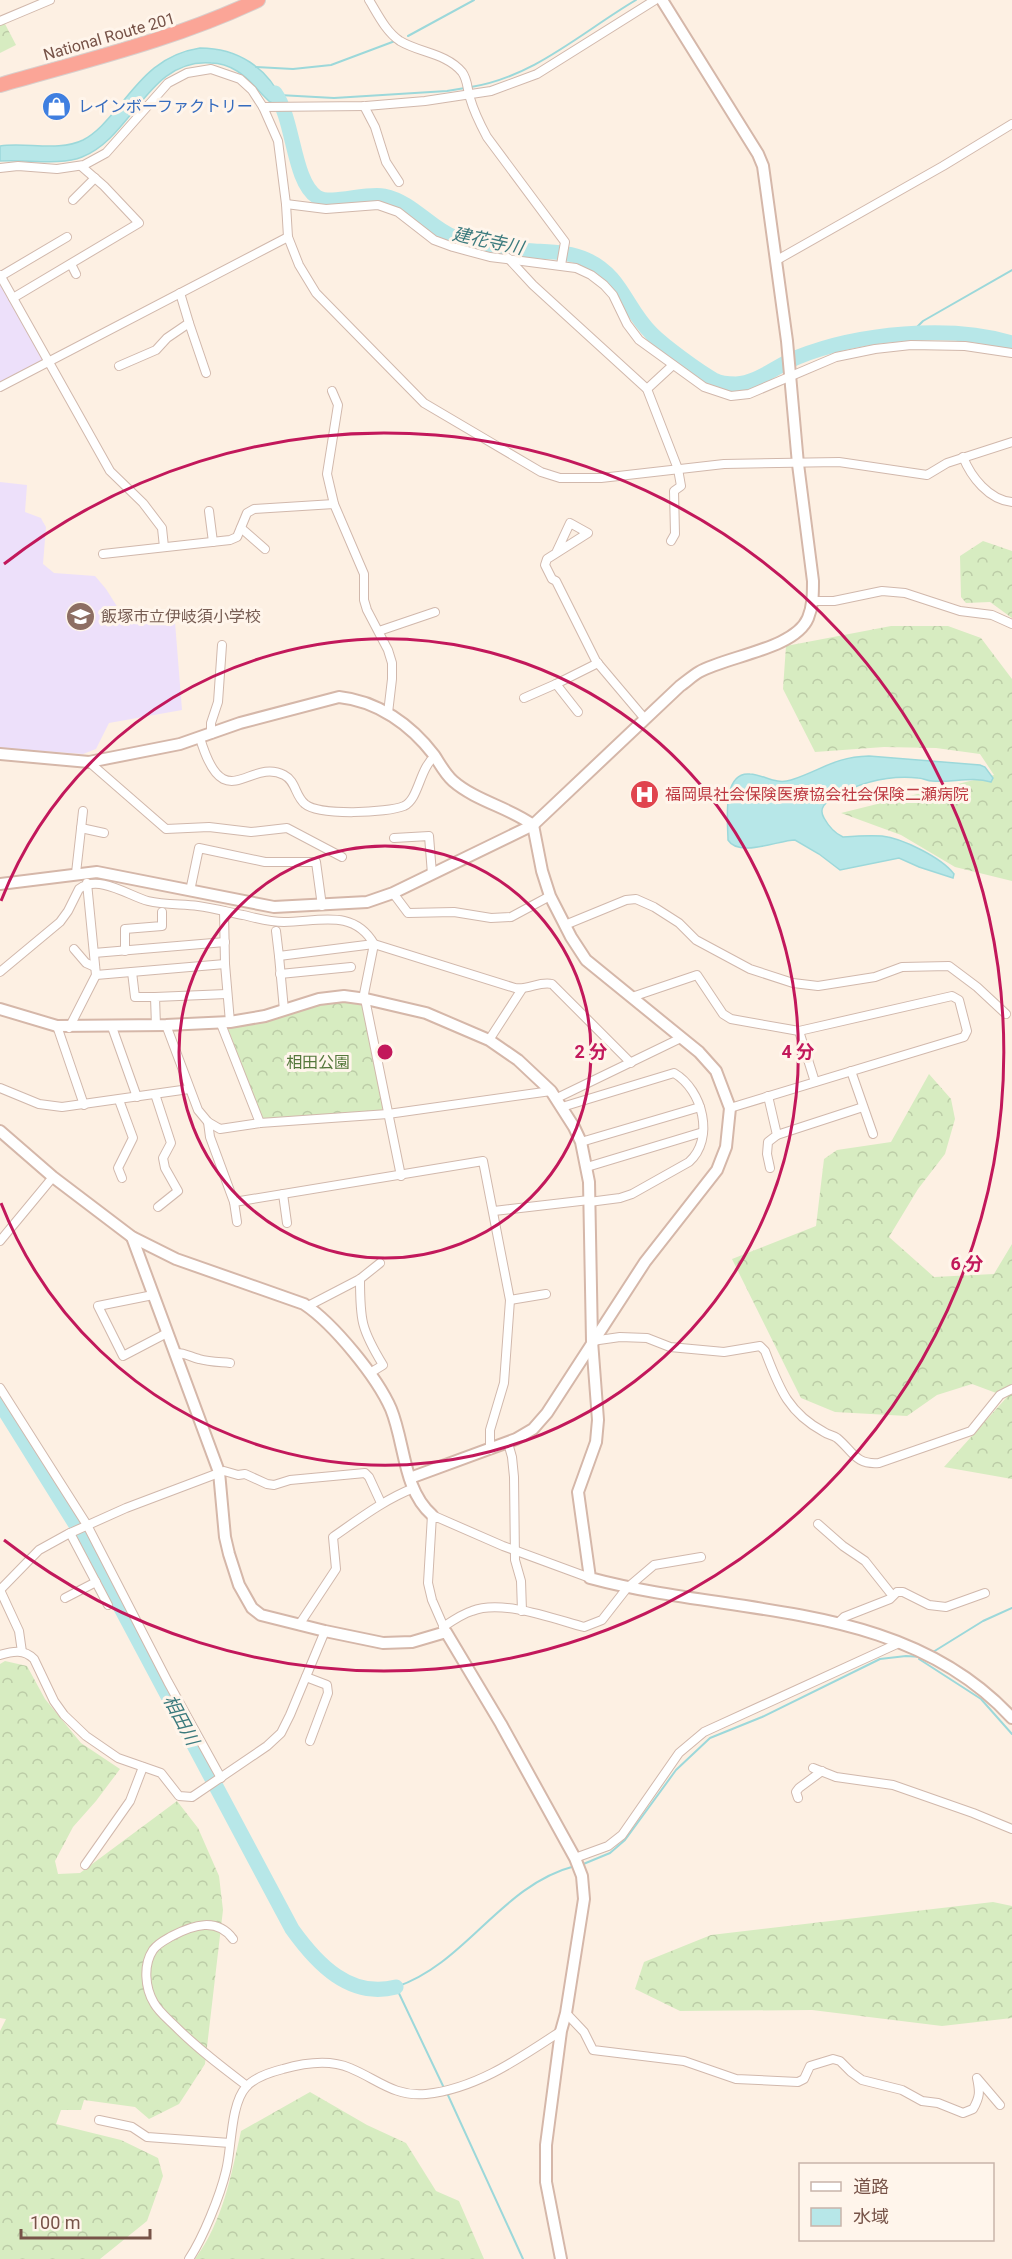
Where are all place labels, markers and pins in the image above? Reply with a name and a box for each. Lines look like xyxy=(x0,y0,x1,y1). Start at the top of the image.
shop icon: レインボーファクトリー xyxy=(41,90,73,122)
place label: レインボーファクトリー xyxy=(78,97,253,116)
school or university icon: 飯塚市立伊岐須小学校 xyxy=(64,600,96,632)
place label: 飯塚市立伊岐須小学校 xyxy=(101,607,261,626)
hospital icon: 福岡県社会保険医療協会社会保険二瀬病院 xyxy=(628,778,660,810)
place label: 福岡県社会保険医療協会社会保険二瀬病院 xyxy=(665,785,969,804)
centre of rings xyxy=(375,1042,395,1062)

